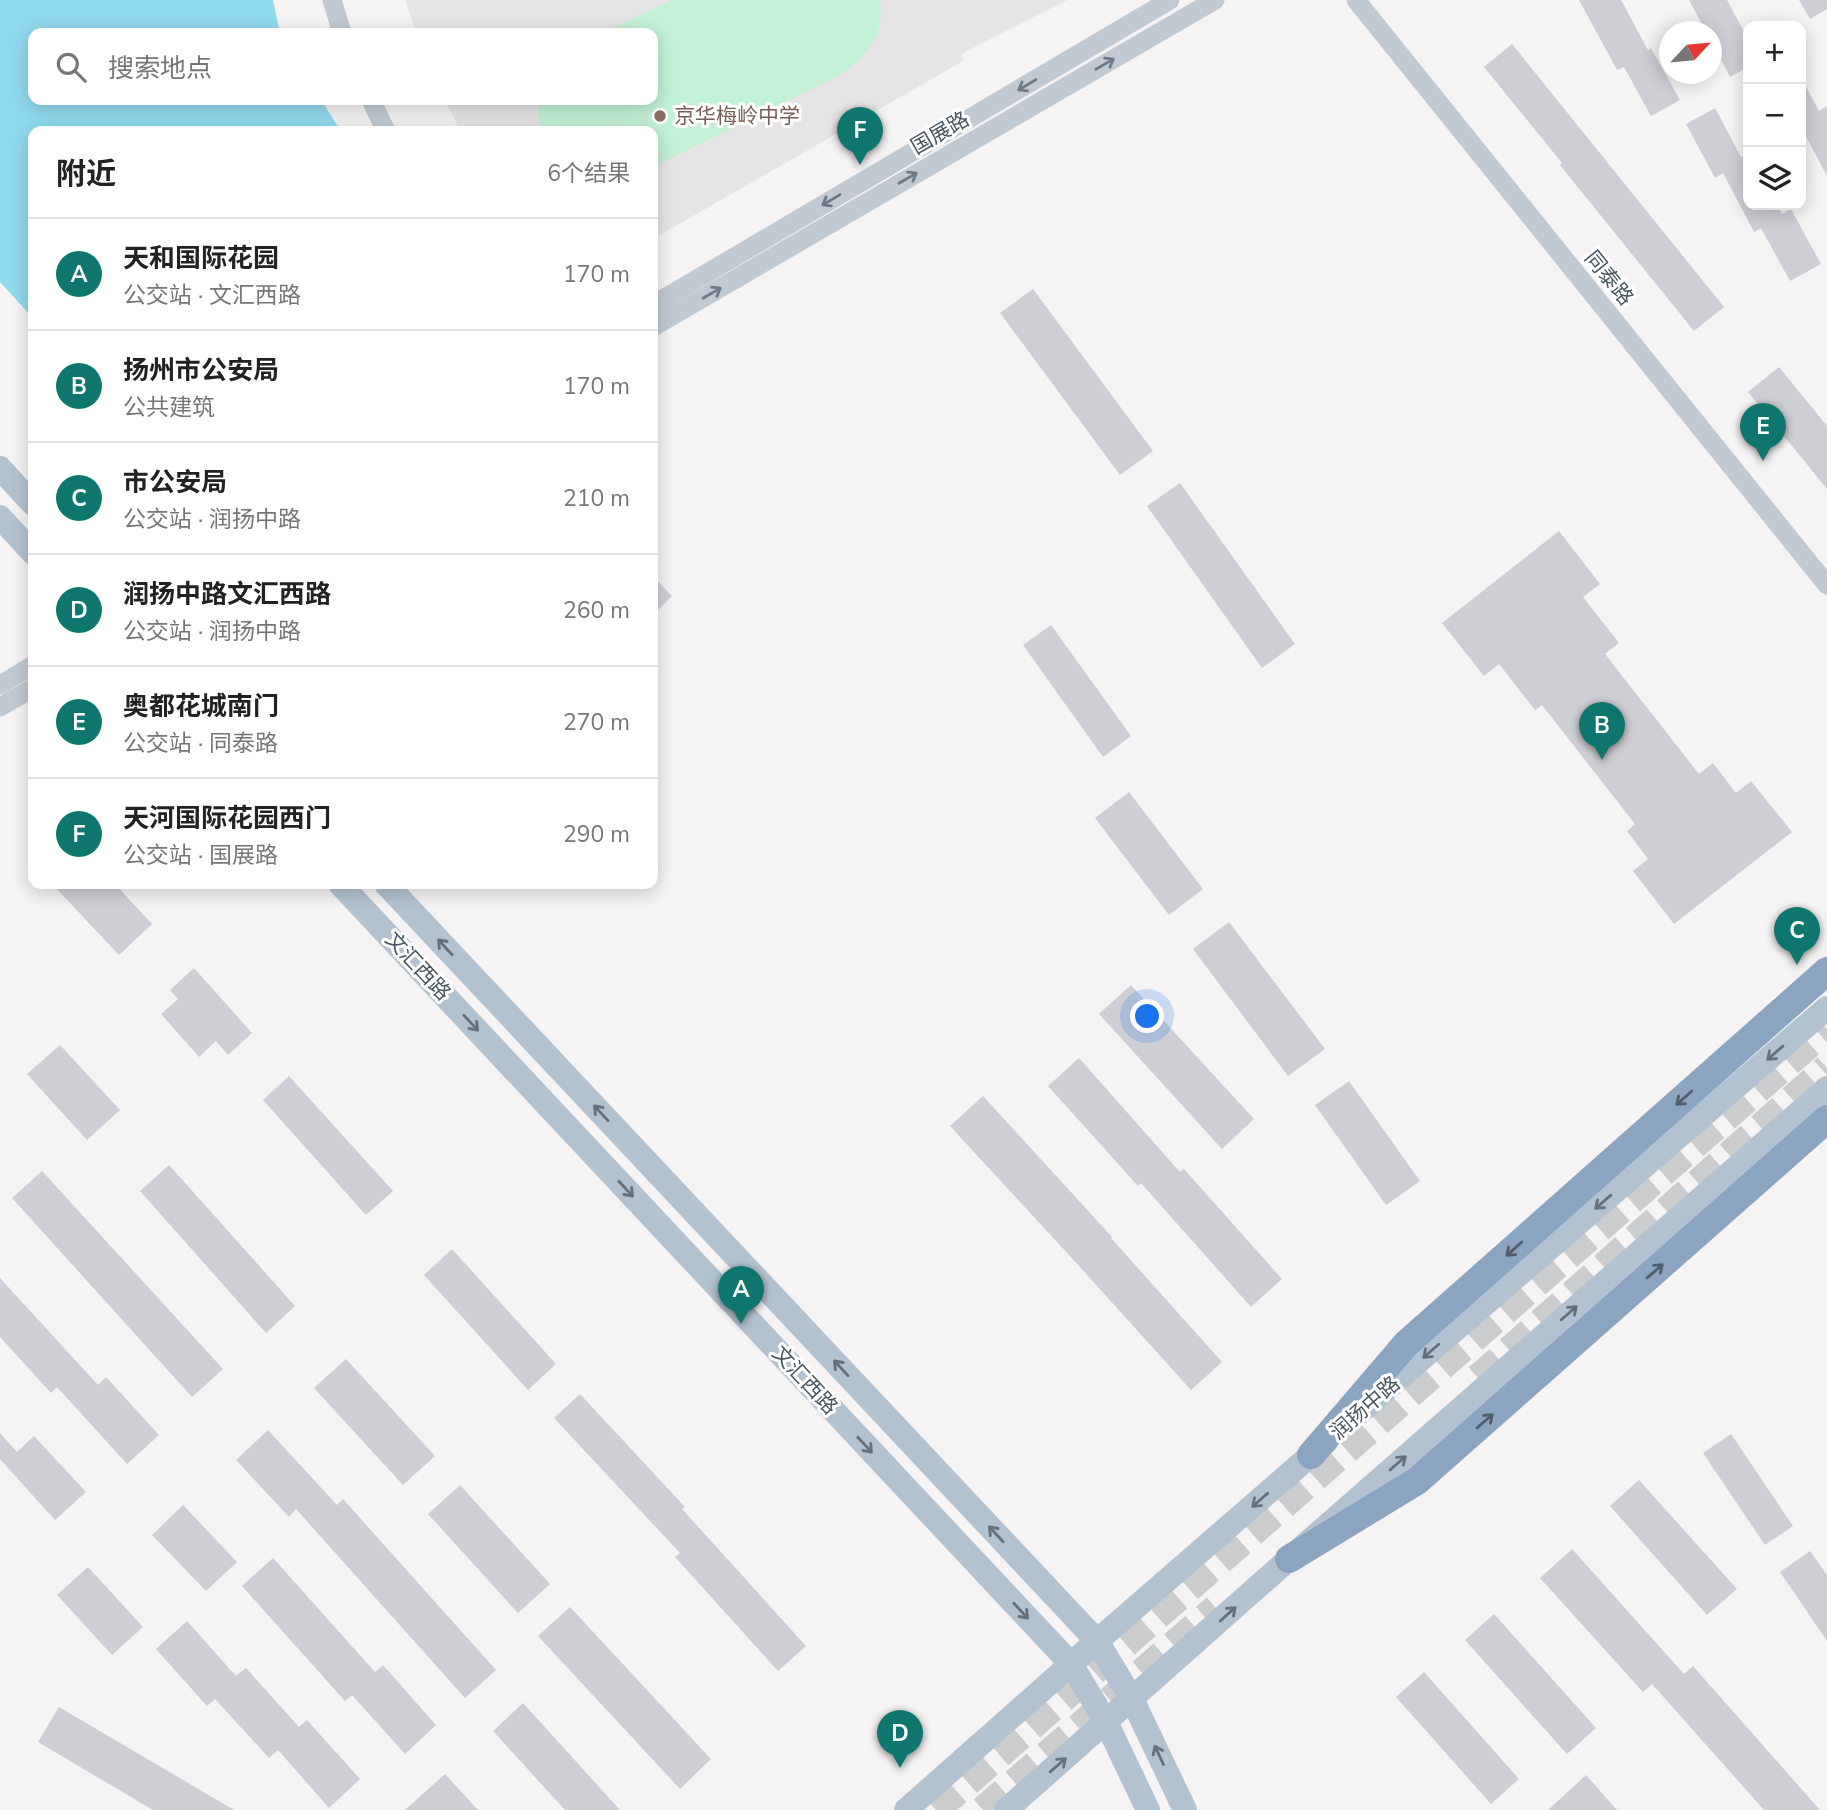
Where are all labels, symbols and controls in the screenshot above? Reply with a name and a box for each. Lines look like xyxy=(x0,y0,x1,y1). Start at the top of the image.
north arrow xyxy=(1659,21,1722,84)
map controls xyxy=(1743,21,1806,210)
button: + xyxy=(1743,21,1806,84)
search box xyxy=(28,28,658,105)
icon: search xyxy=(52,48,90,86)
text: 搜索地点 xyxy=(108,51,212,86)
one-way arrow xyxy=(1094,57,1115,70)
one-way arrow xyxy=(1017,78,1037,92)
button: − xyxy=(1743,84,1806,147)
place label: 京华梅岭中学 xyxy=(674,102,800,130)
street label: 国展路 xyxy=(906,105,974,161)
pin: F xyxy=(837,107,883,165)
marker: 京华梅岭中学 xyxy=(652,108,668,124)
button: layers xyxy=(1743,147,1806,210)
text: 附近 xyxy=(56,154,116,195)
text: 6个结果 xyxy=(547,158,630,189)
one-way arrow xyxy=(898,171,918,185)
one-way arrow xyxy=(821,193,841,207)
text: 天和国际花园 xyxy=(123,241,279,276)
street label: 同泰路 xyxy=(1578,245,1640,311)
text: A xyxy=(70,259,88,290)
text: 170 m xyxy=(563,259,630,290)
text: 公交站 · 文汇西路 xyxy=(123,280,301,311)
one-way arrow xyxy=(701,286,721,300)
text: 扬州市公安局 xyxy=(123,353,279,388)
text: B xyxy=(71,371,87,402)
text: 170 m xyxy=(563,371,630,402)
text: 公共建筑 xyxy=(123,392,215,423)
pin: E xyxy=(1740,403,1786,461)
text: 市公安局 xyxy=(123,465,227,500)
text: C xyxy=(71,483,87,514)
text: 210 m xyxy=(563,483,630,514)
text: 公交站 · 润扬中路 xyxy=(123,504,301,535)
text: 润扬中路文汇西路 xyxy=(123,577,331,612)
text: D xyxy=(70,595,88,626)
text: 260 m xyxy=(563,595,630,626)
text: 公交站 · 润扬中路 xyxy=(123,616,301,647)
text: 奥都花城南门 xyxy=(123,689,279,724)
pin: B xyxy=(1579,702,1625,760)
text: E xyxy=(72,707,86,738)
text: 270 m xyxy=(563,707,630,738)
text: 公交站 · 同泰路 xyxy=(123,728,278,759)
text: 天河国际花园西门 xyxy=(123,801,331,836)
text: F xyxy=(73,819,85,850)
text: 290 m xyxy=(563,819,630,850)
text: 公交站 · 国展路 xyxy=(123,840,278,871)
pin: C xyxy=(1774,907,1820,965)
street label: 文汇西路 xyxy=(379,926,457,1006)
one-way arrow xyxy=(437,939,454,956)
your location xyxy=(1130,999,1164,1033)
one-way arrow xyxy=(462,1014,479,1031)
one-way arrow xyxy=(1767,1045,1785,1061)
one-way arrow xyxy=(1675,1090,1693,1106)
one-way arrow xyxy=(593,1104,609,1122)
one-way arrow xyxy=(618,1180,635,1197)
one-way arrow xyxy=(1594,1194,1612,1210)
one-way arrow xyxy=(1506,1240,1523,1257)
one-way arrow xyxy=(1646,1263,1664,1279)
pin: A xyxy=(718,1266,764,1324)
one-way arrow xyxy=(1560,1306,1578,1322)
street label: 文汇西路 xyxy=(766,1340,844,1420)
one-way arrow xyxy=(1422,1343,1440,1359)
one-way arrow xyxy=(832,1360,849,1377)
street label: 润扬中路 xyxy=(1324,1370,1406,1446)
one-way arrow xyxy=(1475,1414,1493,1430)
one-way arrow xyxy=(857,1436,874,1453)
one-way arrow xyxy=(1389,1455,1407,1471)
one-way arrow xyxy=(1251,1492,1269,1508)
one-way arrow xyxy=(988,1525,1005,1542)
one-way arrow xyxy=(1012,1602,1029,1619)
one-way arrow xyxy=(1218,1606,1236,1622)
pin: D xyxy=(877,1710,923,1768)
one-way arrow xyxy=(1151,1744,1164,1765)
one-way arrow xyxy=(1048,1757,1066,1773)

